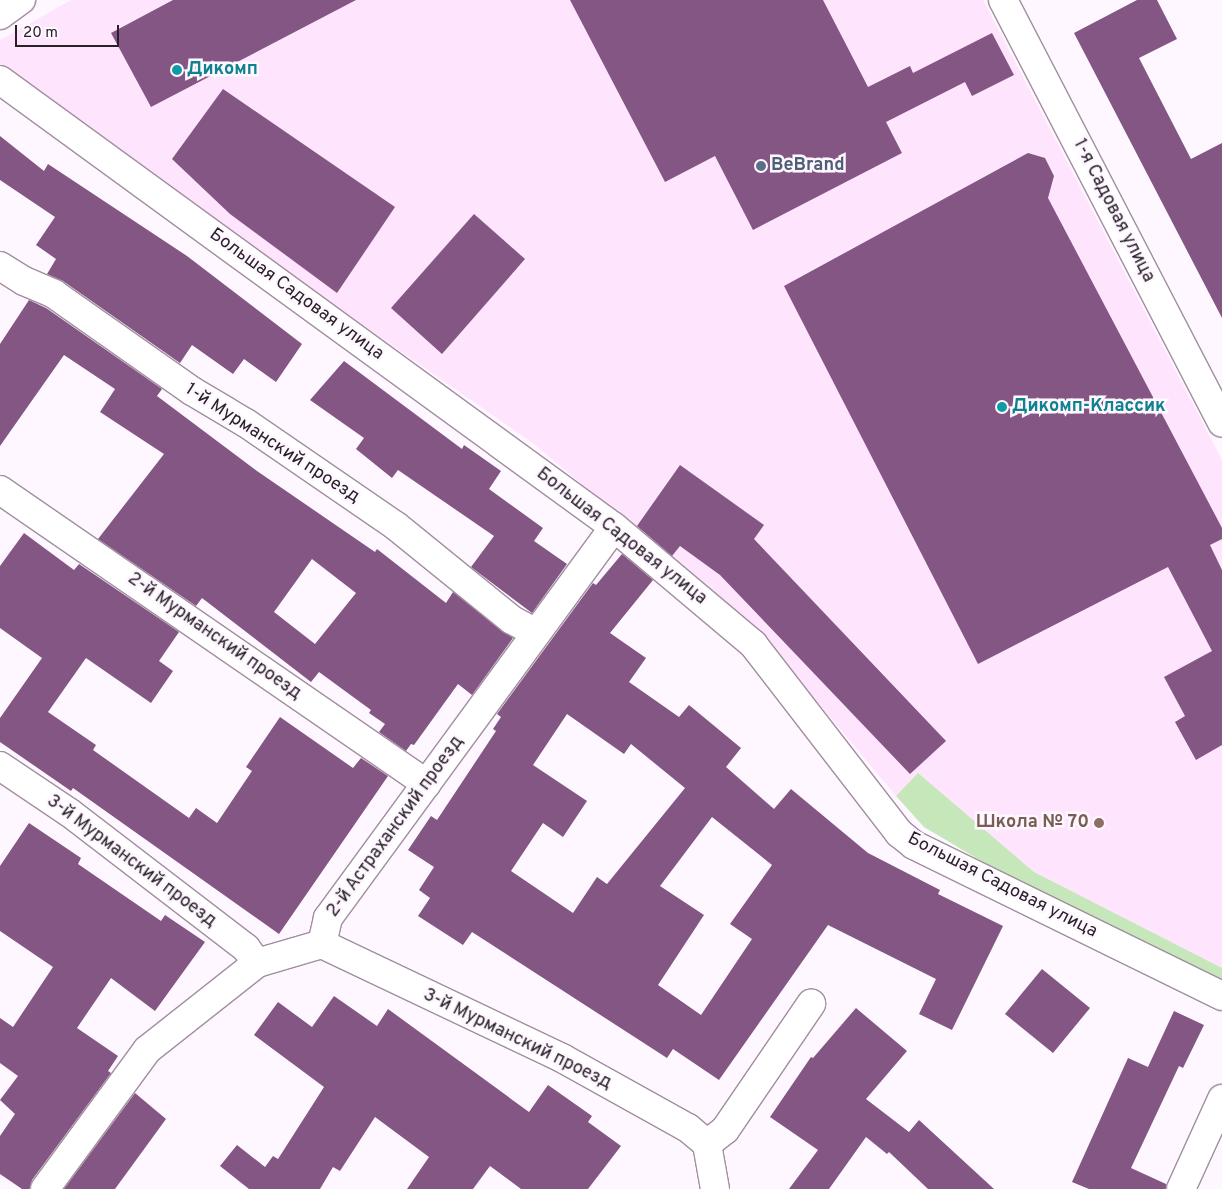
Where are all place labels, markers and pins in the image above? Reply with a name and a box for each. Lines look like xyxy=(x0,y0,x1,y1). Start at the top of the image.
place label: Дикомп xyxy=(187,59,258,81)
marker: Дикомп xyxy=(171,64,183,76)
place label: BeBrand xyxy=(771,155,845,177)
marker: BeBrand xyxy=(755,160,767,172)
place label: Дикомп-Классик xyxy=(1012,396,1166,418)
marker: Дикомп-Классик xyxy=(996,401,1008,413)
place label: Школа № 70 xyxy=(976,812,1089,834)
marker: Школа № 70 xyxy=(1093,817,1105,829)

